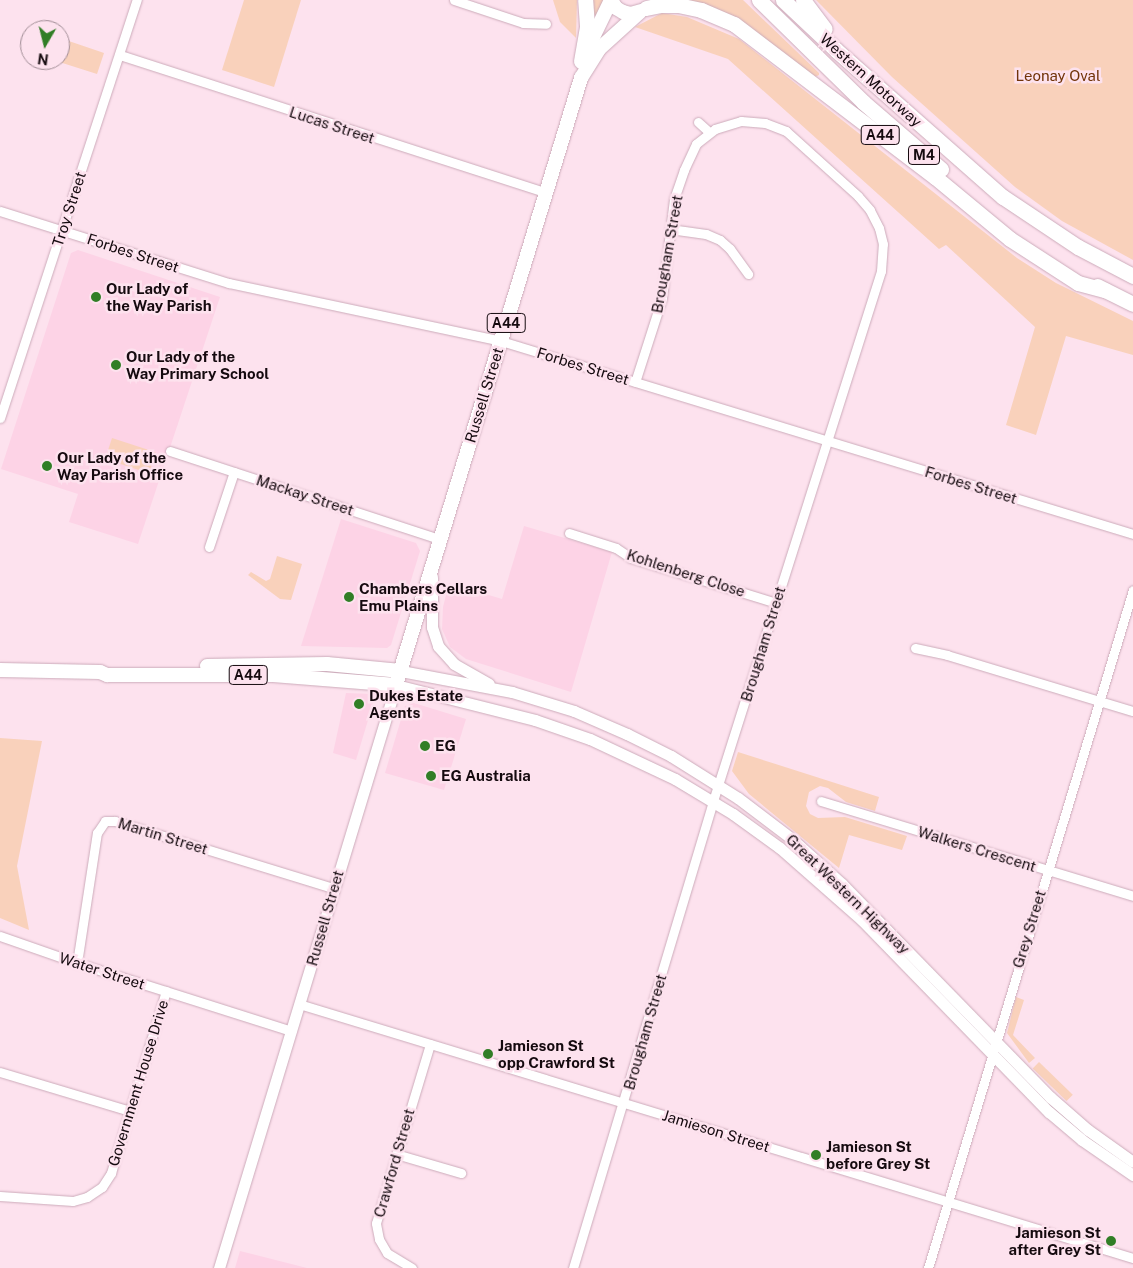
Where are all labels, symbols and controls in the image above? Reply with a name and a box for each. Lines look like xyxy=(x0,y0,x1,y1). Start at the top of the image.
north arrow xyxy=(20,20,70,70)
street label: Western Motorway xyxy=(816,30,926,130)
text: N xyxy=(37,50,50,68)
park label: Leonay Oval xyxy=(1016,67,1100,85)
street label: Lucas Street xyxy=(287,103,377,147)
road number: A44 xyxy=(860,124,900,146)
road number: M4 xyxy=(908,144,940,166)
street label: Troy Street xyxy=(48,169,90,249)
street label: Brougham Street xyxy=(648,194,686,314)
street label: Forbes Street xyxy=(85,230,181,276)
place label: Our Lady of the Way Parish xyxy=(106,279,212,314)
marker: Our Lady of the Way Parish xyxy=(90,291,102,303)
road number: A44 xyxy=(486,312,526,334)
street label: Forbes Street xyxy=(535,343,631,389)
street label: Russell Street xyxy=(461,345,507,445)
place label: Our Lady of the Way Primary School xyxy=(126,347,269,382)
marker: Our Lady of the Way Primary School xyxy=(110,359,122,371)
place label: Our Lady of the Way Parish Office xyxy=(57,448,183,483)
marker: Our Lady of the Way Parish Office xyxy=(41,460,53,472)
street label: Forbes Street xyxy=(923,462,1019,508)
street label: Mackay Street xyxy=(254,471,356,519)
street label: Kohlenberg Close xyxy=(625,545,747,601)
place label: Chambers Cellars Emu Plains xyxy=(359,579,487,614)
street label: Brougham Street xyxy=(737,584,789,704)
marker: Chambers Cellars Emu Plains xyxy=(343,591,355,603)
road number: A44 xyxy=(228,664,268,686)
place label: Dukes Estate Agents xyxy=(369,686,463,721)
marker: Dukes Estate Agents xyxy=(353,698,365,710)
place label: EG xyxy=(435,737,456,755)
marker: EG xyxy=(419,740,431,752)
place label: EG Australia xyxy=(441,767,531,785)
marker: EG Australia xyxy=(425,770,437,782)
street label: Martin Street xyxy=(116,814,210,858)
street label: Walkers Crescent xyxy=(916,822,1038,876)
street label: Great Western Highway xyxy=(782,830,914,958)
street label: Russell Street xyxy=(303,868,347,968)
street label: Grey Street xyxy=(1009,888,1049,970)
street label: Water Street xyxy=(57,949,147,993)
street label: Brougham Street xyxy=(620,972,670,1092)
street label: Government House Drive xyxy=(104,998,172,1168)
place label: Jamieson St opp Crawford St xyxy=(498,1036,615,1071)
marker: Jamieson St opp Crawford St xyxy=(482,1048,494,1060)
street label: Jamieson Street xyxy=(660,1106,772,1156)
street label: Crawford Street xyxy=(370,1107,418,1219)
place label: Jamieson St before Grey St xyxy=(826,1137,931,1172)
marker: Jamieson St before Grey St xyxy=(810,1149,822,1161)
place label: Jamieson St after Grey St xyxy=(1008,1223,1101,1258)
marker: Jamieson St after Grey St xyxy=(1105,1235,1117,1247)

